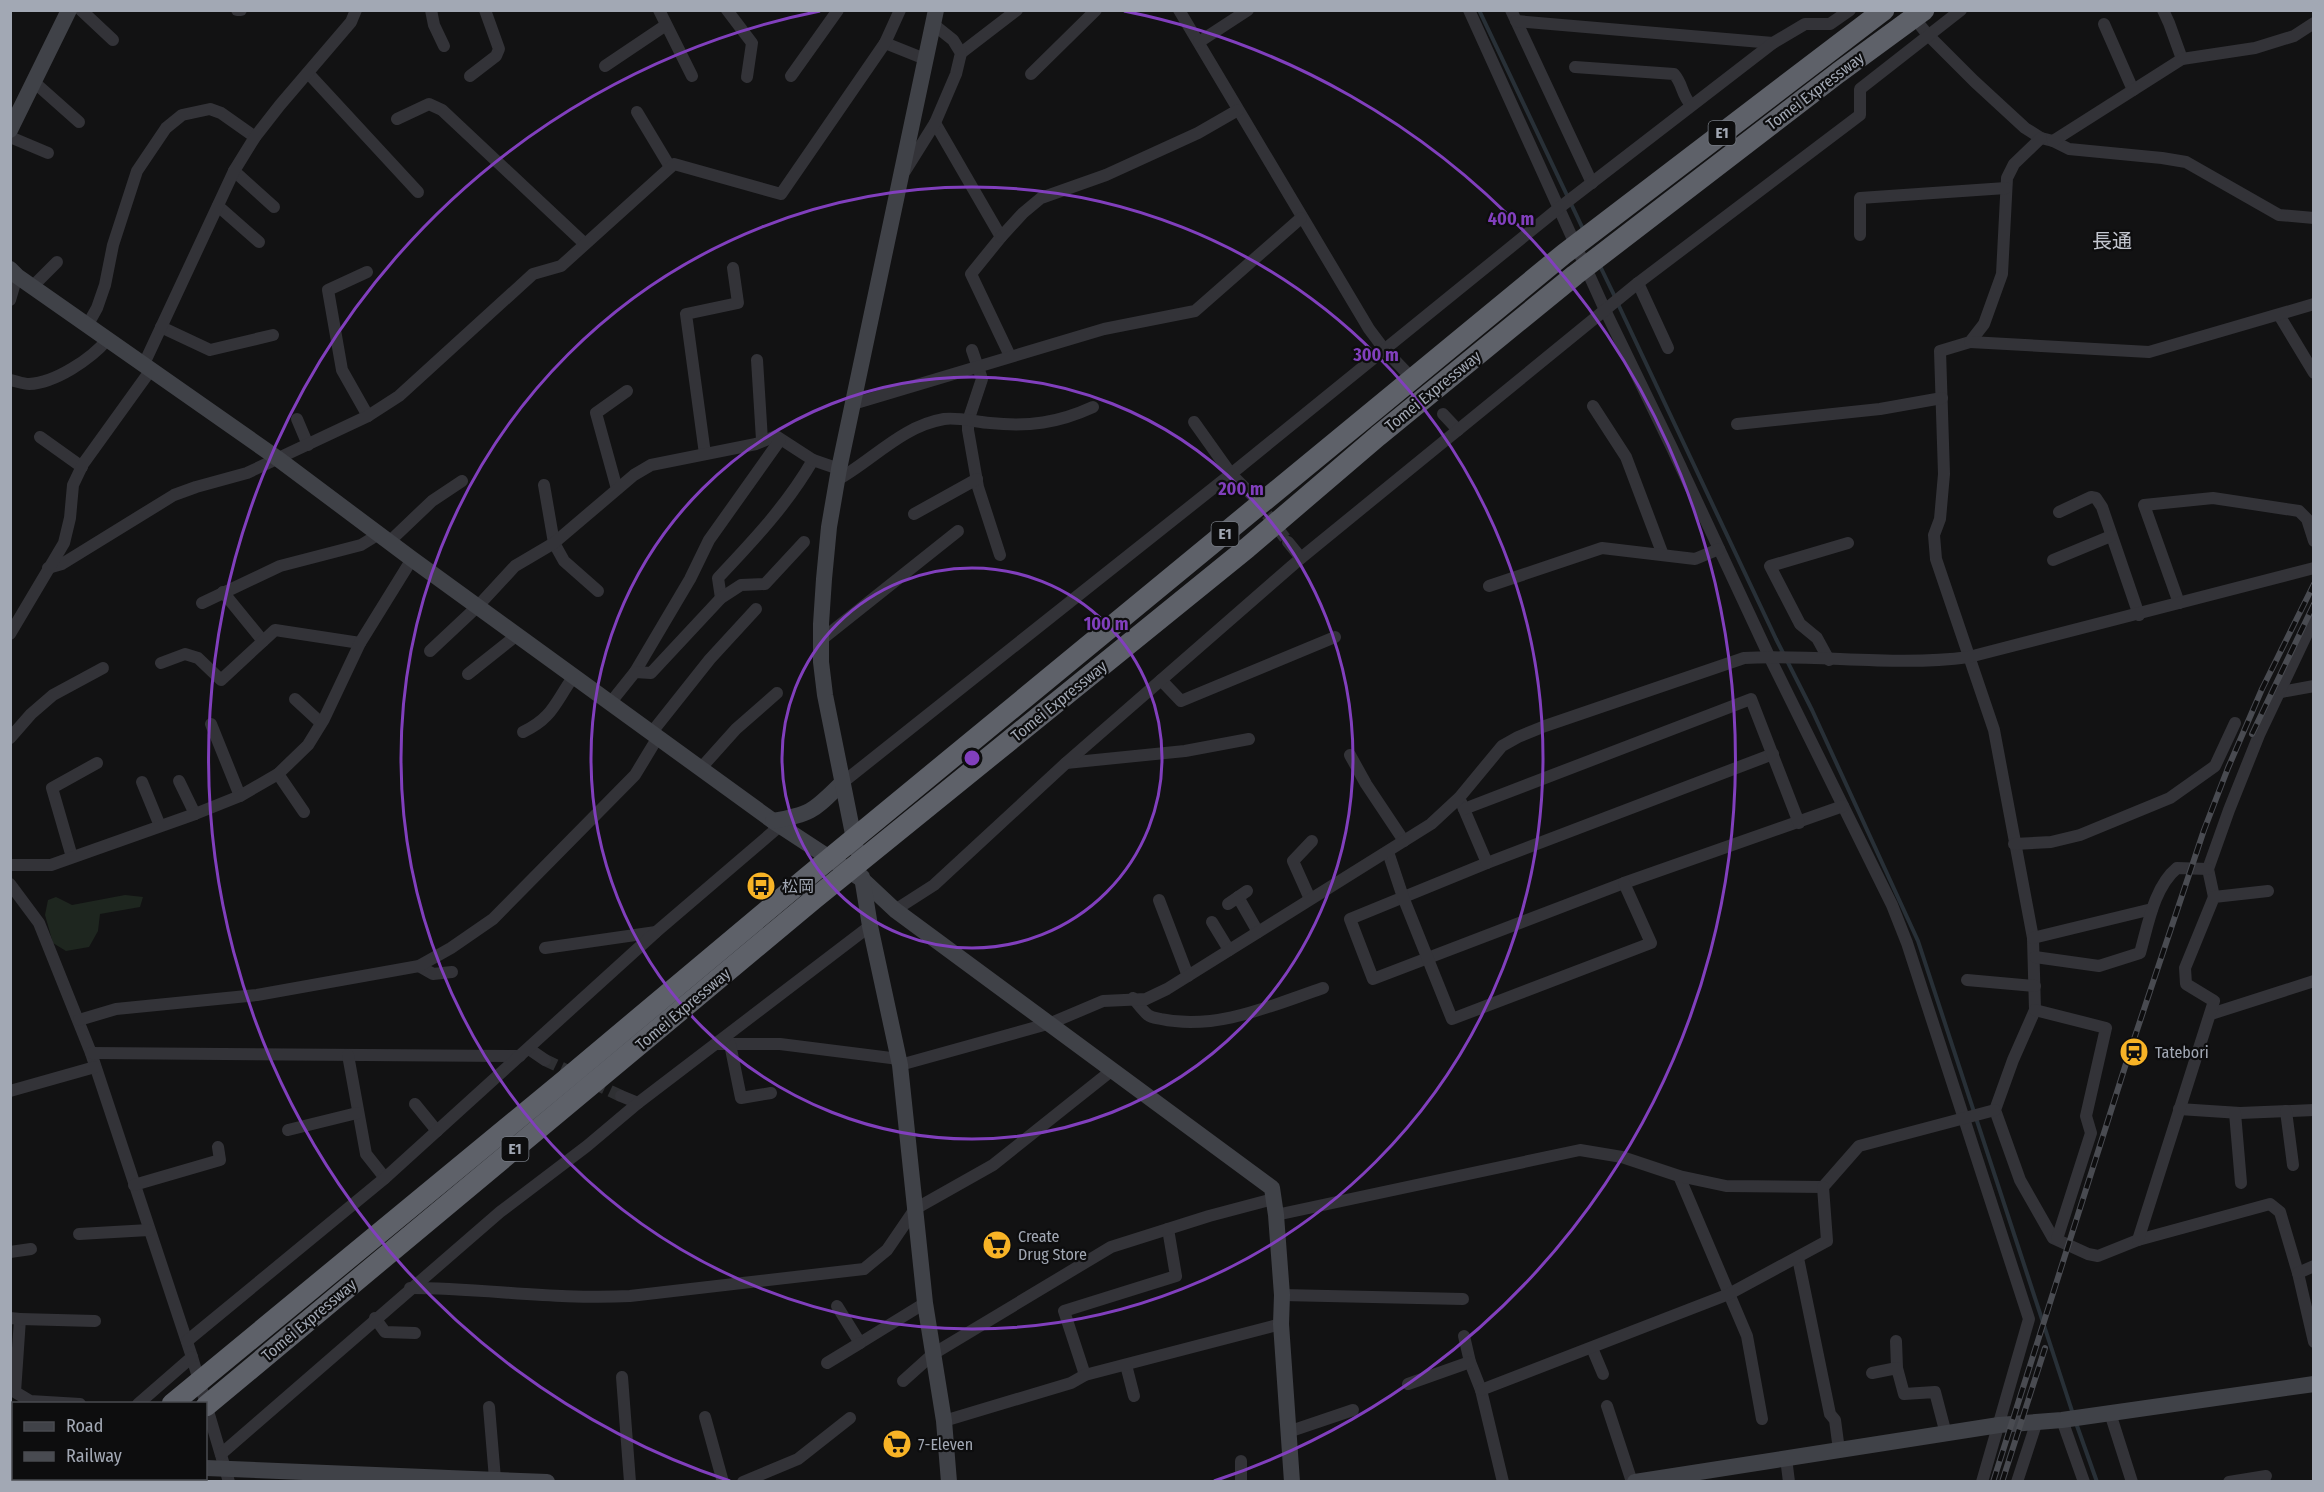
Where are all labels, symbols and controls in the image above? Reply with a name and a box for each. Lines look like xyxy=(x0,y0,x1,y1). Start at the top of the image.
street label: Tomei Expressway xyxy=(1762,48,1868,134)
road number: E1 xyxy=(1708,121,1736,145)
text: 400 m xyxy=(1488,208,1534,230)
district label: 長通 xyxy=(2092,229,2132,253)
text: 300 m xyxy=(1352,344,1399,366)
street label: Tomei Expressway xyxy=(1381,346,1485,435)
text: 200 m xyxy=(1217,478,1264,500)
road number: E1 xyxy=(1212,522,1238,546)
text: 100 m xyxy=(1084,613,1128,635)
street label: Tomei Expressway xyxy=(1007,656,1111,745)
centre of rings xyxy=(962,748,982,768)
bus stop icon: 松岡 xyxy=(745,870,777,902)
place label: 松岡 xyxy=(782,877,814,896)
street label: Tomei Expressway xyxy=(632,963,735,1054)
station icon: Tatebori xyxy=(2118,1036,2150,1068)
place label: Tatebori xyxy=(2155,1043,2209,1062)
road number: E1 xyxy=(502,1137,528,1161)
place label: Create Drug Store xyxy=(1018,1227,1087,1264)
supermarket icon: Create Drug Store xyxy=(981,1229,1013,1261)
street label: Tomei Expressway xyxy=(258,1274,361,1365)
legend xyxy=(12,1402,207,1480)
text: Road xyxy=(66,1415,103,1437)
supermarket icon: 7-Eleven xyxy=(881,1428,913,1460)
place label: 7-Eleven xyxy=(918,1435,973,1454)
text: Railway xyxy=(66,1445,122,1467)

